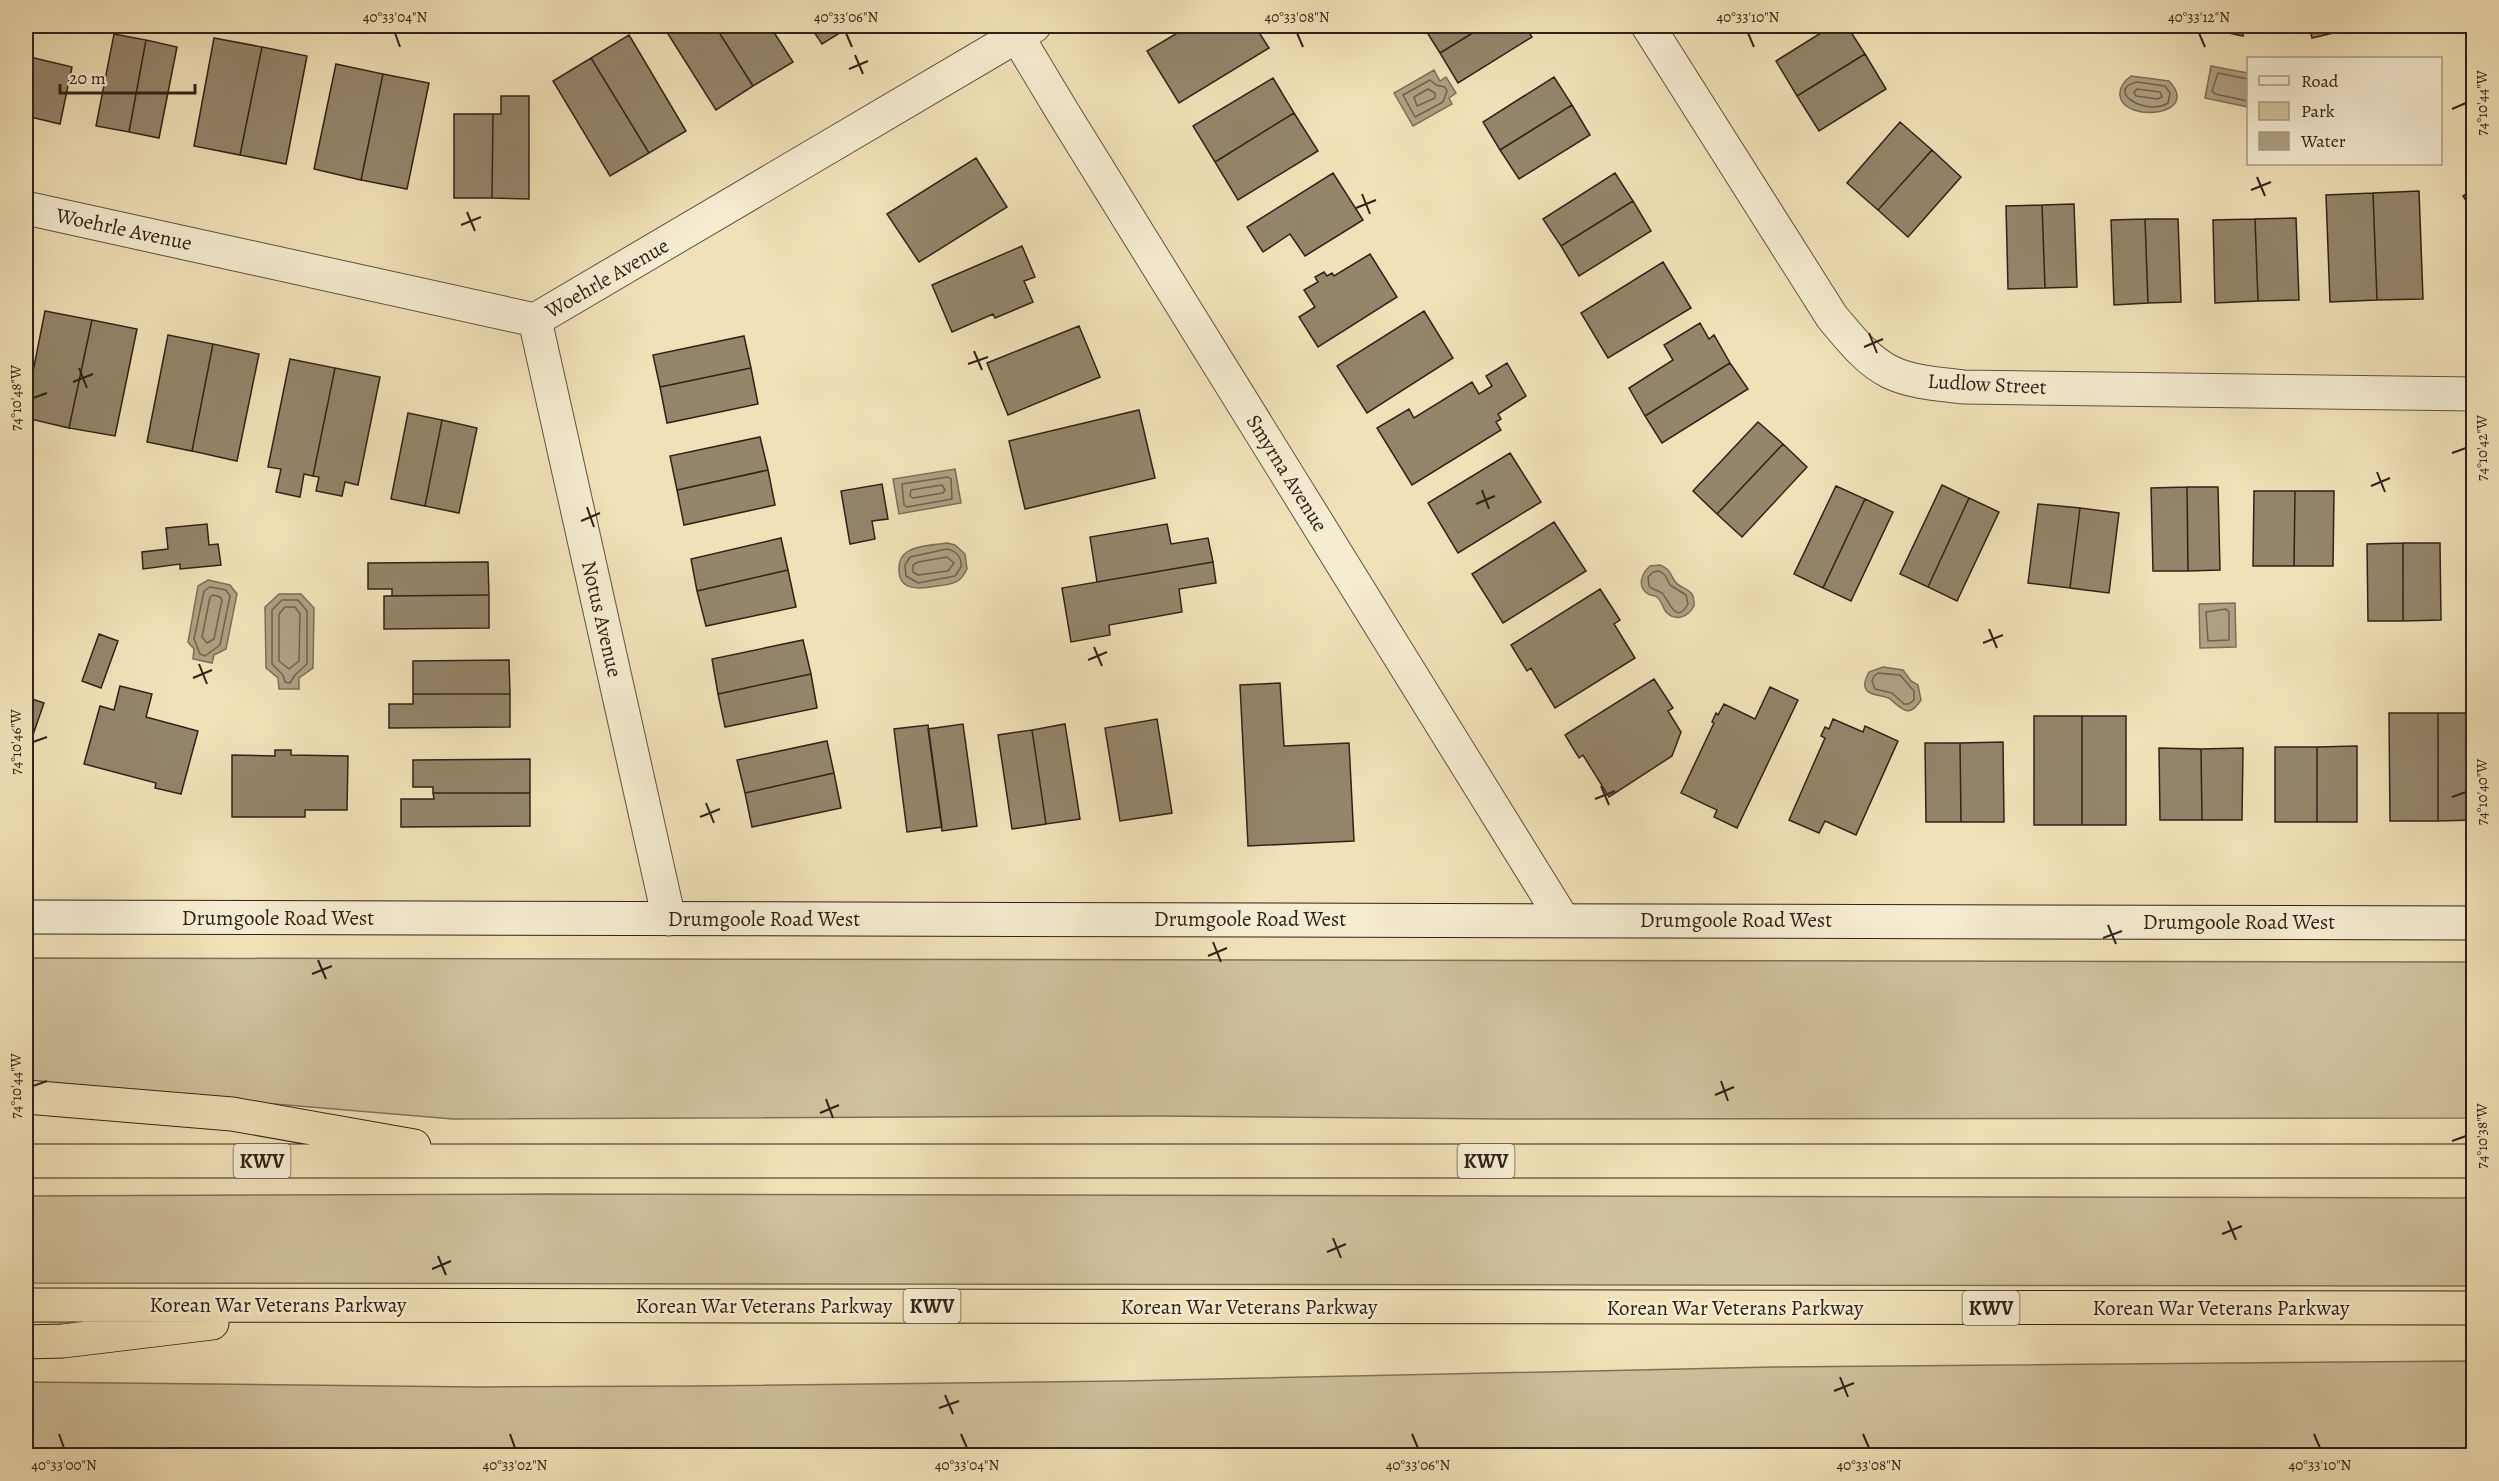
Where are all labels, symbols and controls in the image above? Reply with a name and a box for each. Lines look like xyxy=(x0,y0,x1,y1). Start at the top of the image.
text: 40°33'04"N xyxy=(363,7,427,27)
text: 40°33'06"N xyxy=(814,7,879,27)
text: 40°33'08"N xyxy=(1265,7,1330,27)
text: 40°33'10"N xyxy=(1717,7,1780,27)
text: 40°33'12"N xyxy=(2168,7,2230,27)
scale bar xyxy=(60,57,195,95)
legend xyxy=(2247,57,2442,165)
text: 20 m xyxy=(69,66,106,90)
text: Road xyxy=(2301,69,2339,93)
text: 74°10'44"W xyxy=(2472,70,2492,136)
text: Park xyxy=(2301,99,2335,123)
text: Water xyxy=(2300,129,2346,153)
street label: Woehrle Avenue xyxy=(52,201,195,257)
street label: Woehrle Avenue xyxy=(539,231,674,325)
text: 74°10'48"W xyxy=(6,365,26,431)
street label: Ludlow Street xyxy=(1927,367,2047,401)
street label: Smyrna Avenue xyxy=(1240,409,1334,537)
text: 74°10'42"W xyxy=(2472,415,2492,481)
street label: Notus Avenue xyxy=(575,558,629,680)
text: 74°10'46"W xyxy=(6,709,26,775)
text: 74°10'40"W xyxy=(2472,759,2492,825)
street label: Drumgoole Road West xyxy=(182,904,374,932)
street label: Drumgoole Road West xyxy=(668,905,860,933)
street label: Drumgoole Road West xyxy=(1154,905,1346,933)
street label: Drumgoole Road West xyxy=(1640,906,1832,934)
street label: Drumgoole Road West xyxy=(2143,908,2335,936)
text: 74°10'44"W xyxy=(6,1053,26,1119)
text: 74°10'38"W xyxy=(2472,1103,2492,1169)
road number: KWV xyxy=(234,1144,290,1178)
road number: KWV xyxy=(1458,1144,1514,1178)
road number: KWV xyxy=(904,1289,960,1323)
street label: Korean War Veterans Parkway xyxy=(150,1291,407,1319)
road number: KWV xyxy=(1962,1291,2020,1325)
street label: Korean War Veterans Parkway xyxy=(636,1292,893,1320)
street label: Korean War Veterans Parkway xyxy=(1121,1293,1378,1321)
street label: Korean War Veterans Parkway xyxy=(1607,1294,1864,1322)
street label: Korean War Veterans Parkway xyxy=(2093,1294,2350,1322)
text: 40°33'00"N xyxy=(31,1455,97,1475)
text: 40°33'02"N xyxy=(483,1455,548,1475)
text: 40°33'04"N xyxy=(935,1455,999,1475)
text: 40°33'06"N xyxy=(1386,1455,1451,1475)
text: 40°33'08"N xyxy=(1837,1455,1902,1475)
text: 40°33'10"N xyxy=(2289,1455,2352,1475)

